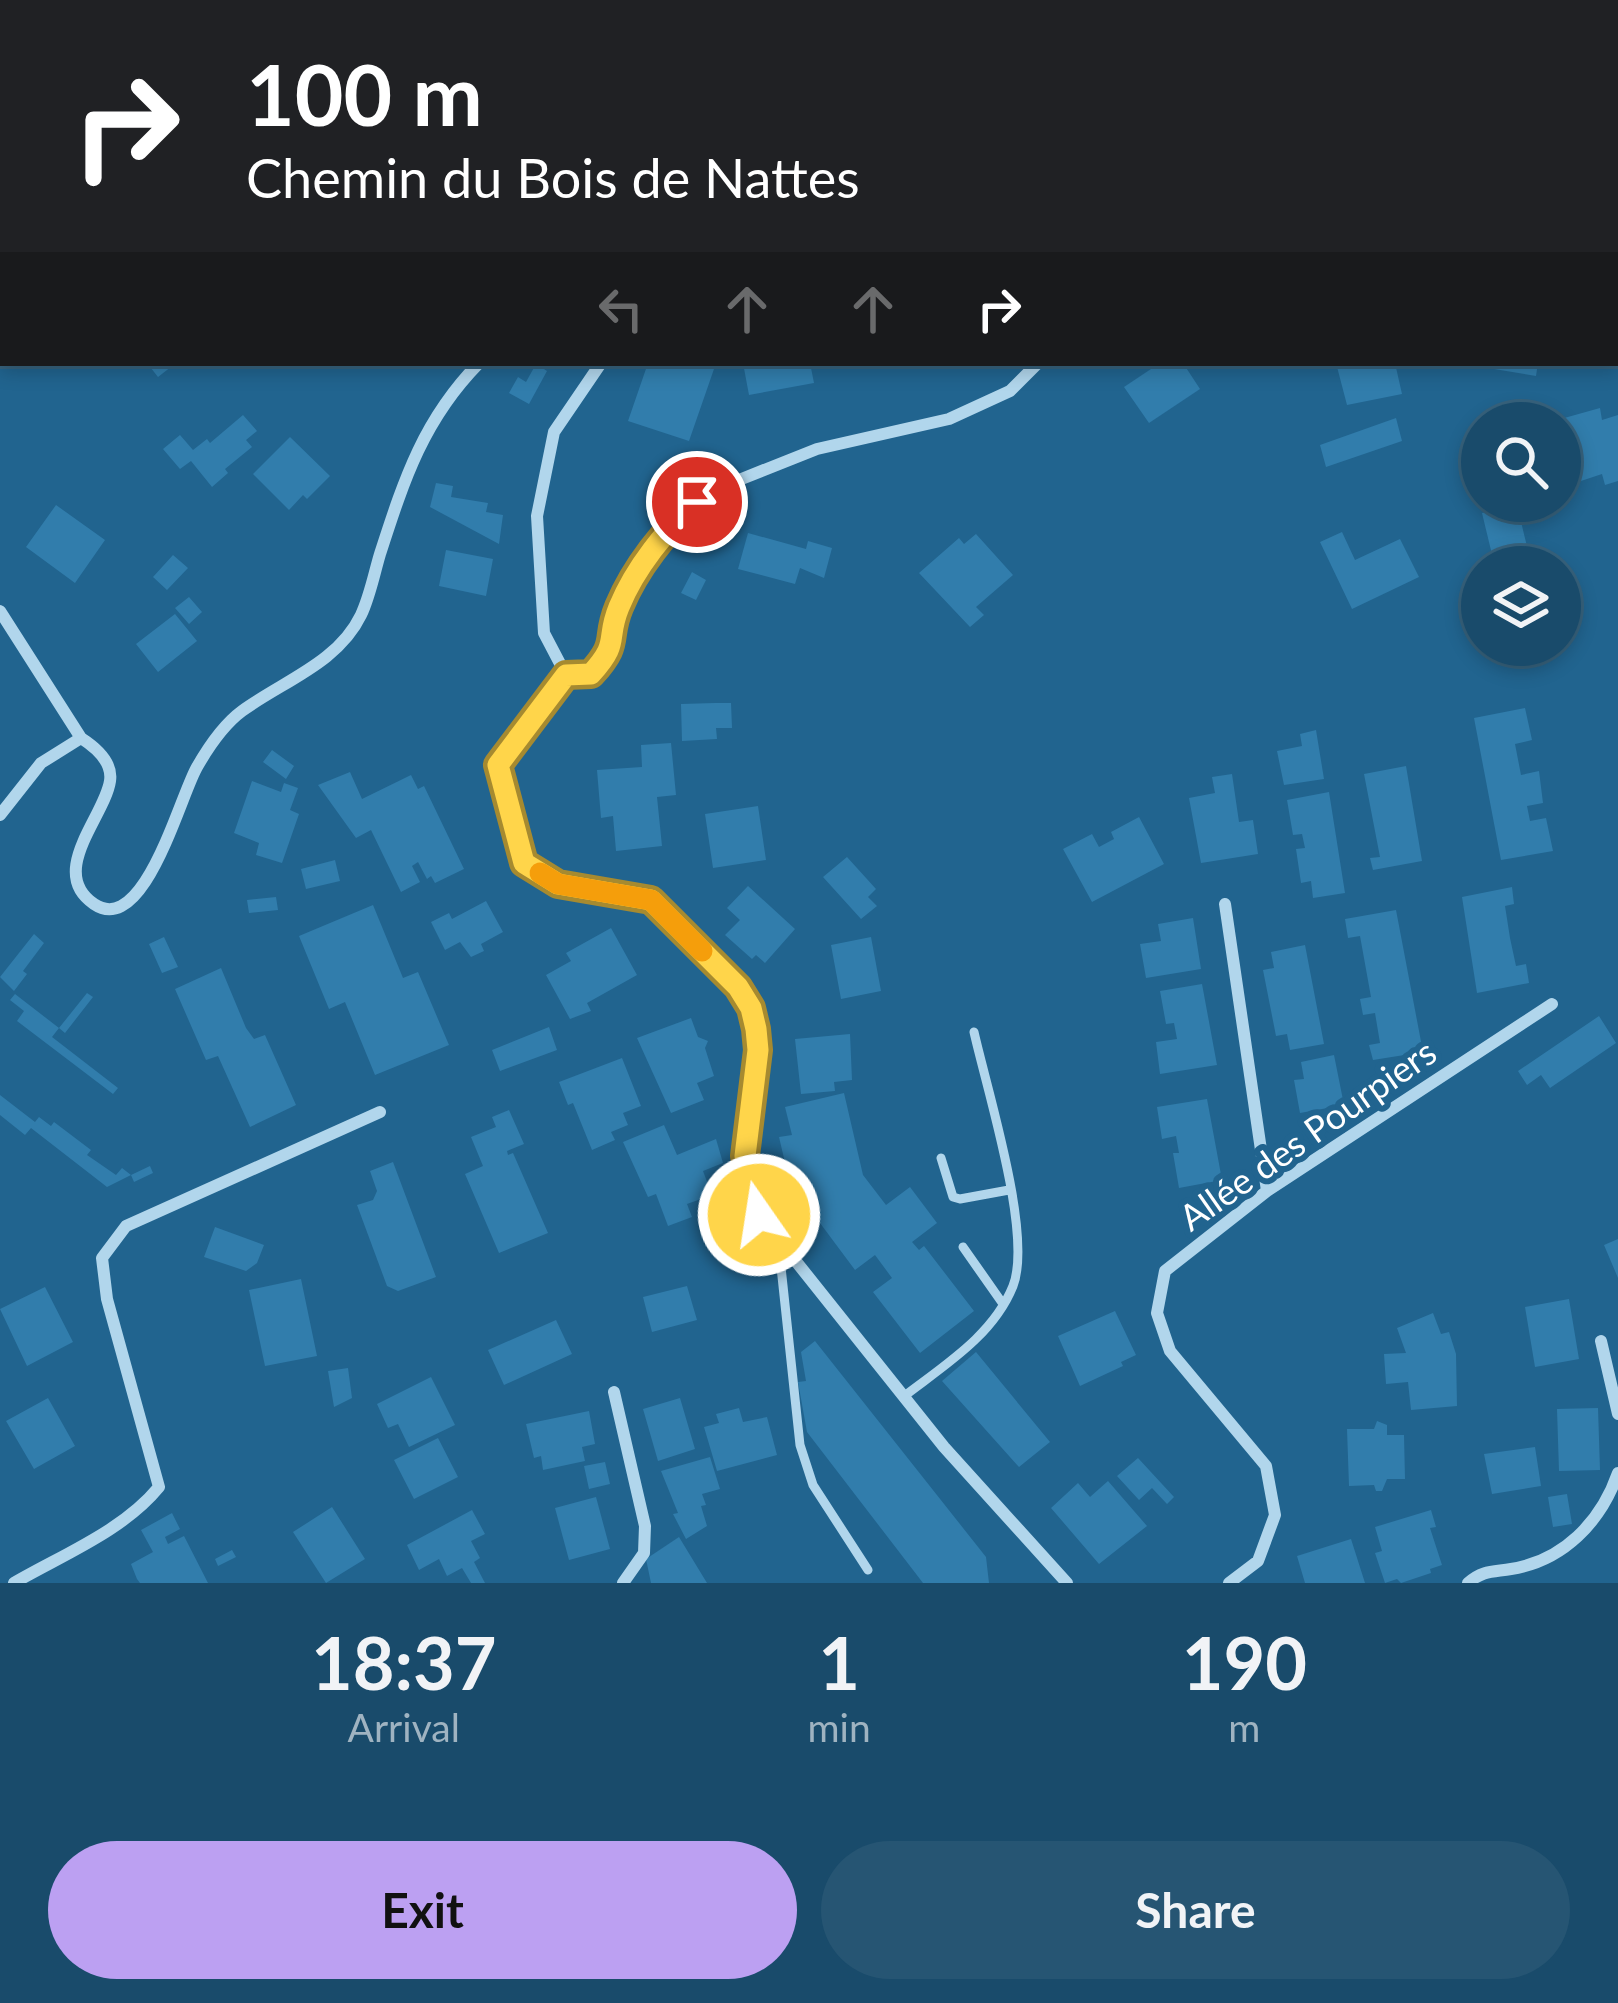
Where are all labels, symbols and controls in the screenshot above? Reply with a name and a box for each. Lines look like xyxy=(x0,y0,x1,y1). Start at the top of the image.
text: 100 m xyxy=(246,43,483,144)
icon: right xyxy=(48,48,204,204)
text: Chemin du Bois de Nattes xyxy=(246,145,860,210)
icon: left xyxy=(588,276,654,342)
icon: ahead xyxy=(714,276,780,342)
icon: ahead xyxy=(840,276,906,342)
icon: right xyxy=(966,276,1032,342)
map controls xyxy=(1461,402,1581,666)
button: search xyxy=(1461,402,1581,522)
pin xyxy=(646,451,748,553)
icon: arrive xyxy=(664,469,730,535)
button: layers xyxy=(1461,546,1581,666)
street label: Allée des Pourpiers xyxy=(1170,1029,1444,1239)
position arrow xyxy=(696,1152,822,1278)
text: 18:37 xyxy=(311,1619,497,1705)
text: 1 xyxy=(818,1619,860,1705)
text: 190 xyxy=(1182,1619,1307,1705)
text: Arrival xyxy=(348,1704,460,1750)
text: min xyxy=(808,1704,871,1750)
text: m xyxy=(1228,1704,1260,1750)
button: Exit xyxy=(48,1841,797,1979)
button: Share xyxy=(821,1841,1570,1979)

